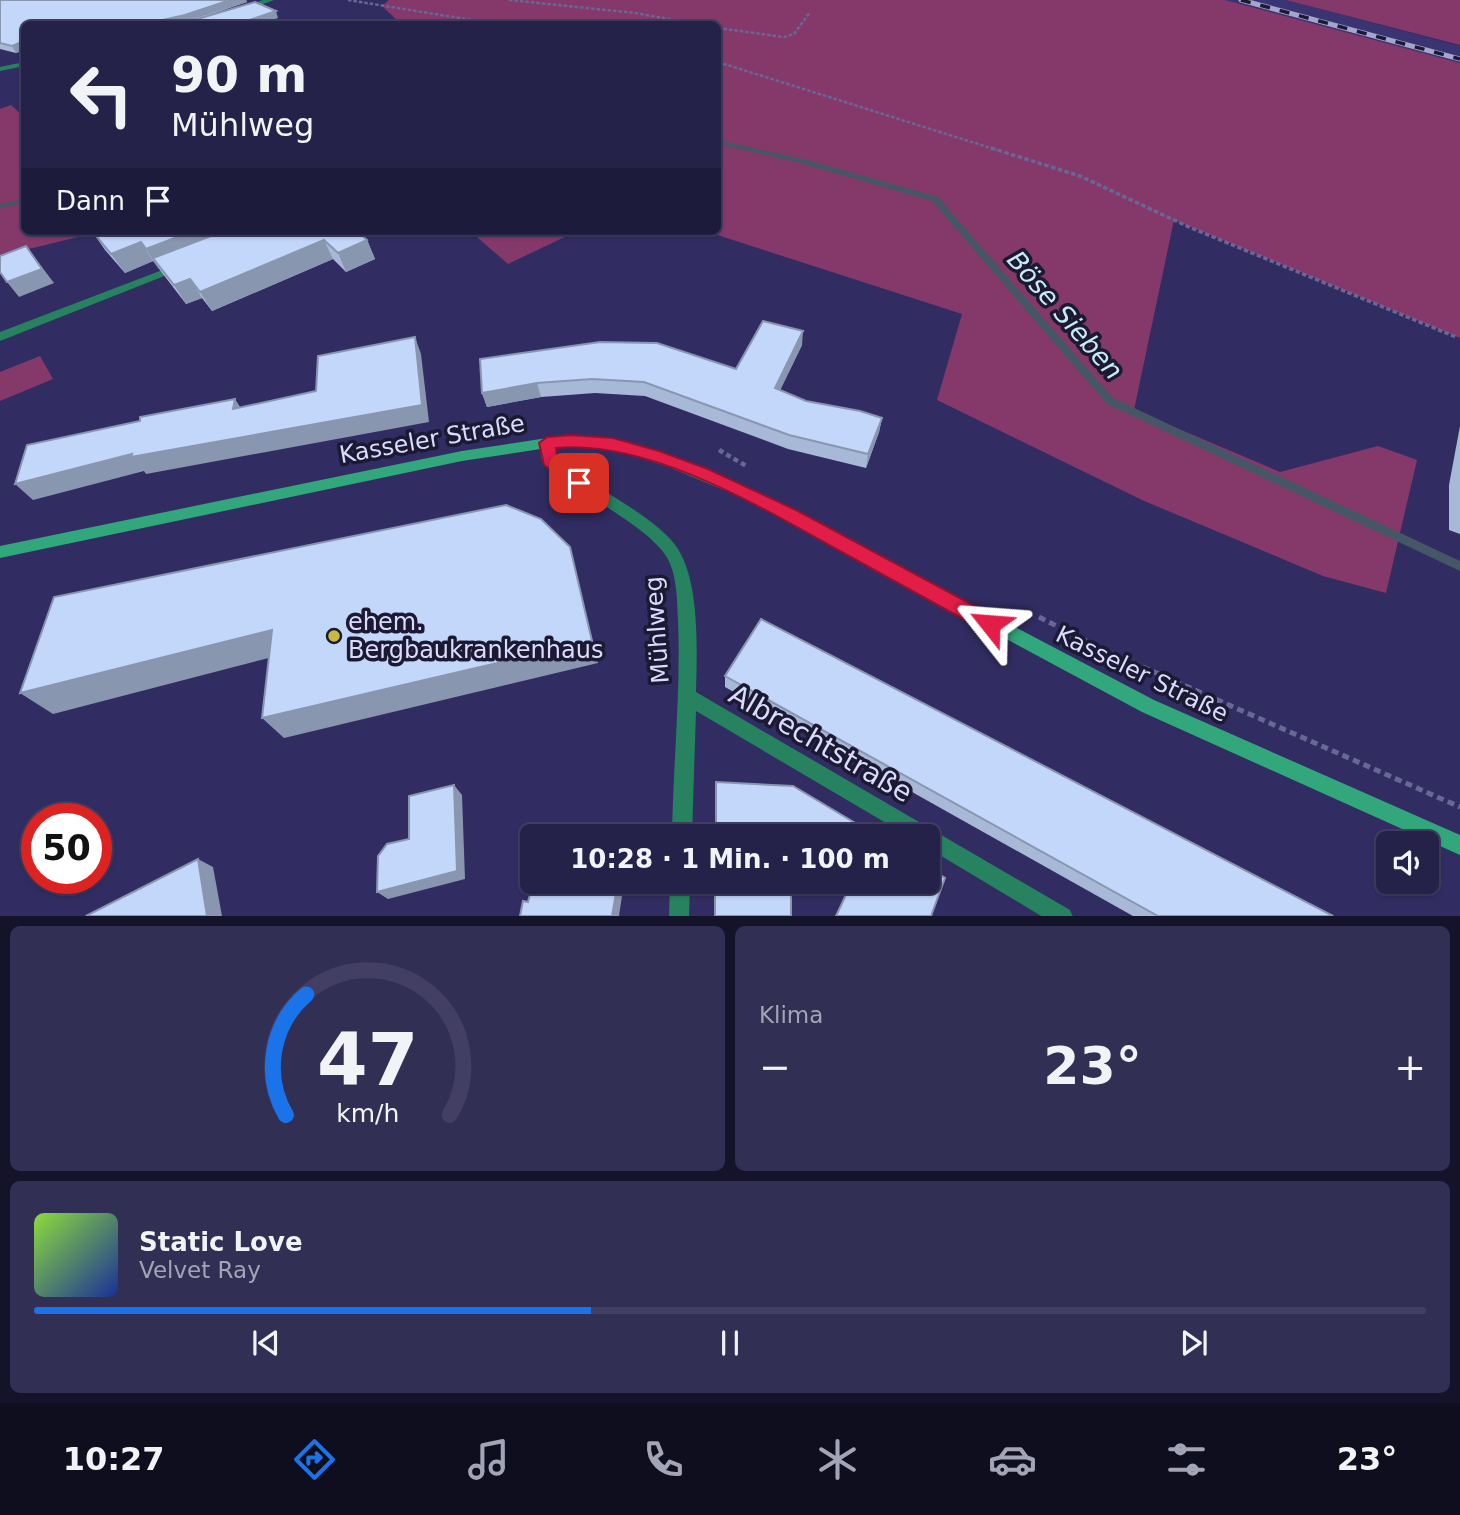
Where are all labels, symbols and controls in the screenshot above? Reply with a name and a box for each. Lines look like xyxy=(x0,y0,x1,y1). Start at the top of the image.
text: 90 m xyxy=(171,47,307,104)
icon: left xyxy=(56,49,147,140)
text: Mühlweg xyxy=(171,106,314,144)
icon: arrive xyxy=(139,182,177,220)
text: Dann xyxy=(56,186,125,216)
water label: Böse Sieben xyxy=(1001,245,1129,385)
street label: Kasseler Straße xyxy=(337,409,527,469)
pin xyxy=(549,453,609,513)
icon: arrive xyxy=(560,464,598,502)
street label: Mühlweg xyxy=(639,575,675,685)
position arrow xyxy=(953,587,1027,661)
place label: ehem. Bergbaukrankenhaus xyxy=(348,608,603,664)
street label: Kasseler Straße xyxy=(1051,620,1233,728)
marker: ehem. Bergbaukrankenhaus xyxy=(326,628,342,644)
street label: Albrechtstraße xyxy=(723,678,918,809)
speed limit sign: 50 xyxy=(21,803,112,894)
map controls xyxy=(1376,831,1439,894)
button: sound xyxy=(1376,831,1439,894)
text: 10:28 · 1 Min. · 100 m xyxy=(570,844,890,874)
text: Klima xyxy=(759,1002,823,1028)
text: 47 xyxy=(317,1017,418,1102)
text: 23° xyxy=(1043,1036,1142,1096)
text: − xyxy=(759,1045,791,1089)
text: + xyxy=(1394,1045,1426,1089)
text: km/h xyxy=(336,1098,399,1127)
text: Static Love xyxy=(139,1227,303,1257)
text: Velvet Ray xyxy=(139,1257,261,1283)
icon: previous xyxy=(247,1324,285,1362)
icon: pause xyxy=(711,1324,749,1362)
icon: next xyxy=(1175,1324,1213,1362)
icon: directions xyxy=(290,1435,339,1484)
icon: music xyxy=(464,1435,513,1484)
icon: phone xyxy=(639,1435,688,1484)
icon: climate xyxy=(813,1435,862,1484)
icon: car xyxy=(988,1435,1037,1484)
icon: filters xyxy=(1162,1435,1211,1484)
text: 10:27 xyxy=(63,1440,165,1478)
text: 23° xyxy=(1337,1440,1397,1478)

